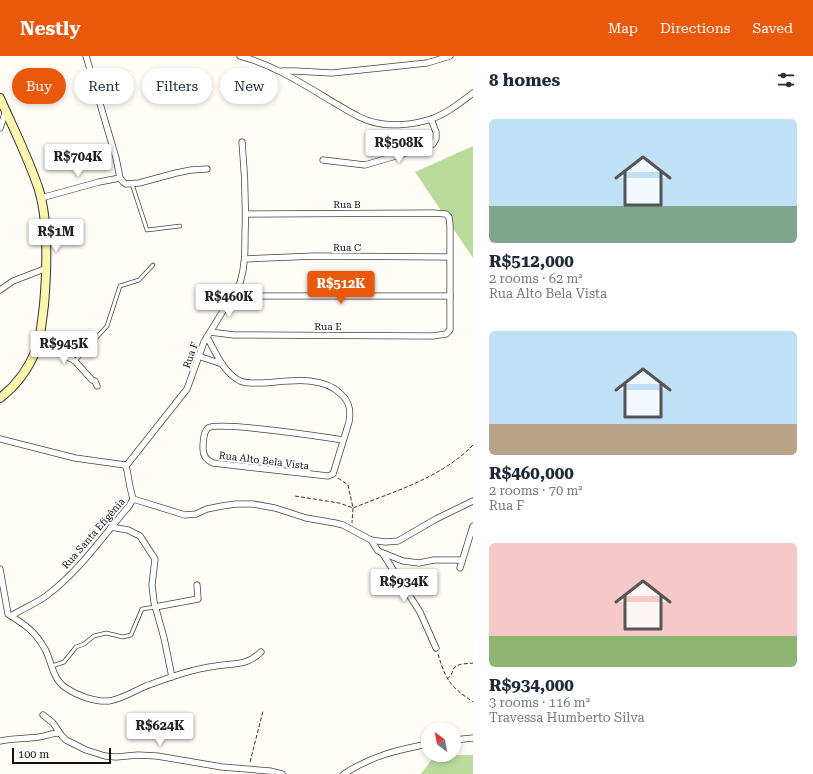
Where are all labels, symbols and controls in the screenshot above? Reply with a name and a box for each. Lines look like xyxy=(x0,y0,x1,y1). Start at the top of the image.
text: Nestly xyxy=(20,17,81,40)
text: Map xyxy=(608,20,638,36)
text: Directions xyxy=(660,20,730,36)
text: Saved xyxy=(752,20,793,36)
chip: Buy xyxy=(12,68,66,104)
chip: Rent xyxy=(74,68,134,104)
chip: Filters xyxy=(142,68,212,104)
chip: New xyxy=(220,68,278,104)
icon: filters xyxy=(775,69,797,91)
text: 8 homes xyxy=(489,70,560,90)
pin: R$508K xyxy=(366,130,432,164)
text: R$508K xyxy=(375,135,424,150)
pin: R$704K xyxy=(45,144,111,178)
icon: home xyxy=(607,145,679,217)
text: R$704K xyxy=(54,149,103,164)
street label: Rua B xyxy=(333,199,361,210)
pin: R$1M xyxy=(32,219,80,253)
text: R$1M xyxy=(38,224,74,239)
street label: Rua C xyxy=(333,242,361,253)
text: R$512,000 xyxy=(489,251,574,271)
pin: R$512K xyxy=(308,271,374,305)
text: 2 rooms · 62 m² xyxy=(489,271,583,286)
text: R$512K xyxy=(317,276,366,291)
pin: R$460K xyxy=(196,284,262,318)
text: Rua Alto Bela Vista xyxy=(489,286,607,301)
text: R$460K xyxy=(205,289,254,304)
street label: Rua E xyxy=(314,321,342,332)
pin: R$945K xyxy=(31,331,97,365)
text: R$945K xyxy=(40,336,89,351)
street label: Rua F xyxy=(181,341,200,370)
icon: home xyxy=(607,357,679,429)
street label: Rua Alto Bela Vista xyxy=(218,450,310,472)
text: R$460,000 xyxy=(489,463,574,483)
text: 2 rooms · 70 m² xyxy=(489,483,583,498)
street label: Rua Santa Efigênia xyxy=(60,495,127,571)
text: Rua F xyxy=(489,498,524,513)
pin: R$934K xyxy=(371,569,437,603)
icon: home xyxy=(607,569,679,641)
text: R$934K xyxy=(380,574,429,589)
text: R$934,000 xyxy=(489,675,574,695)
text: 3 rooms · 116 m² xyxy=(489,695,590,710)
text: Travessa Humberto Silva xyxy=(489,710,645,725)
pin: R$624K xyxy=(127,713,193,747)
text: R$624K xyxy=(136,718,185,733)
north arrow xyxy=(421,722,461,762)
map controls xyxy=(421,722,461,762)
scale bar xyxy=(12,746,111,765)
text: 100 m xyxy=(18,748,49,761)

